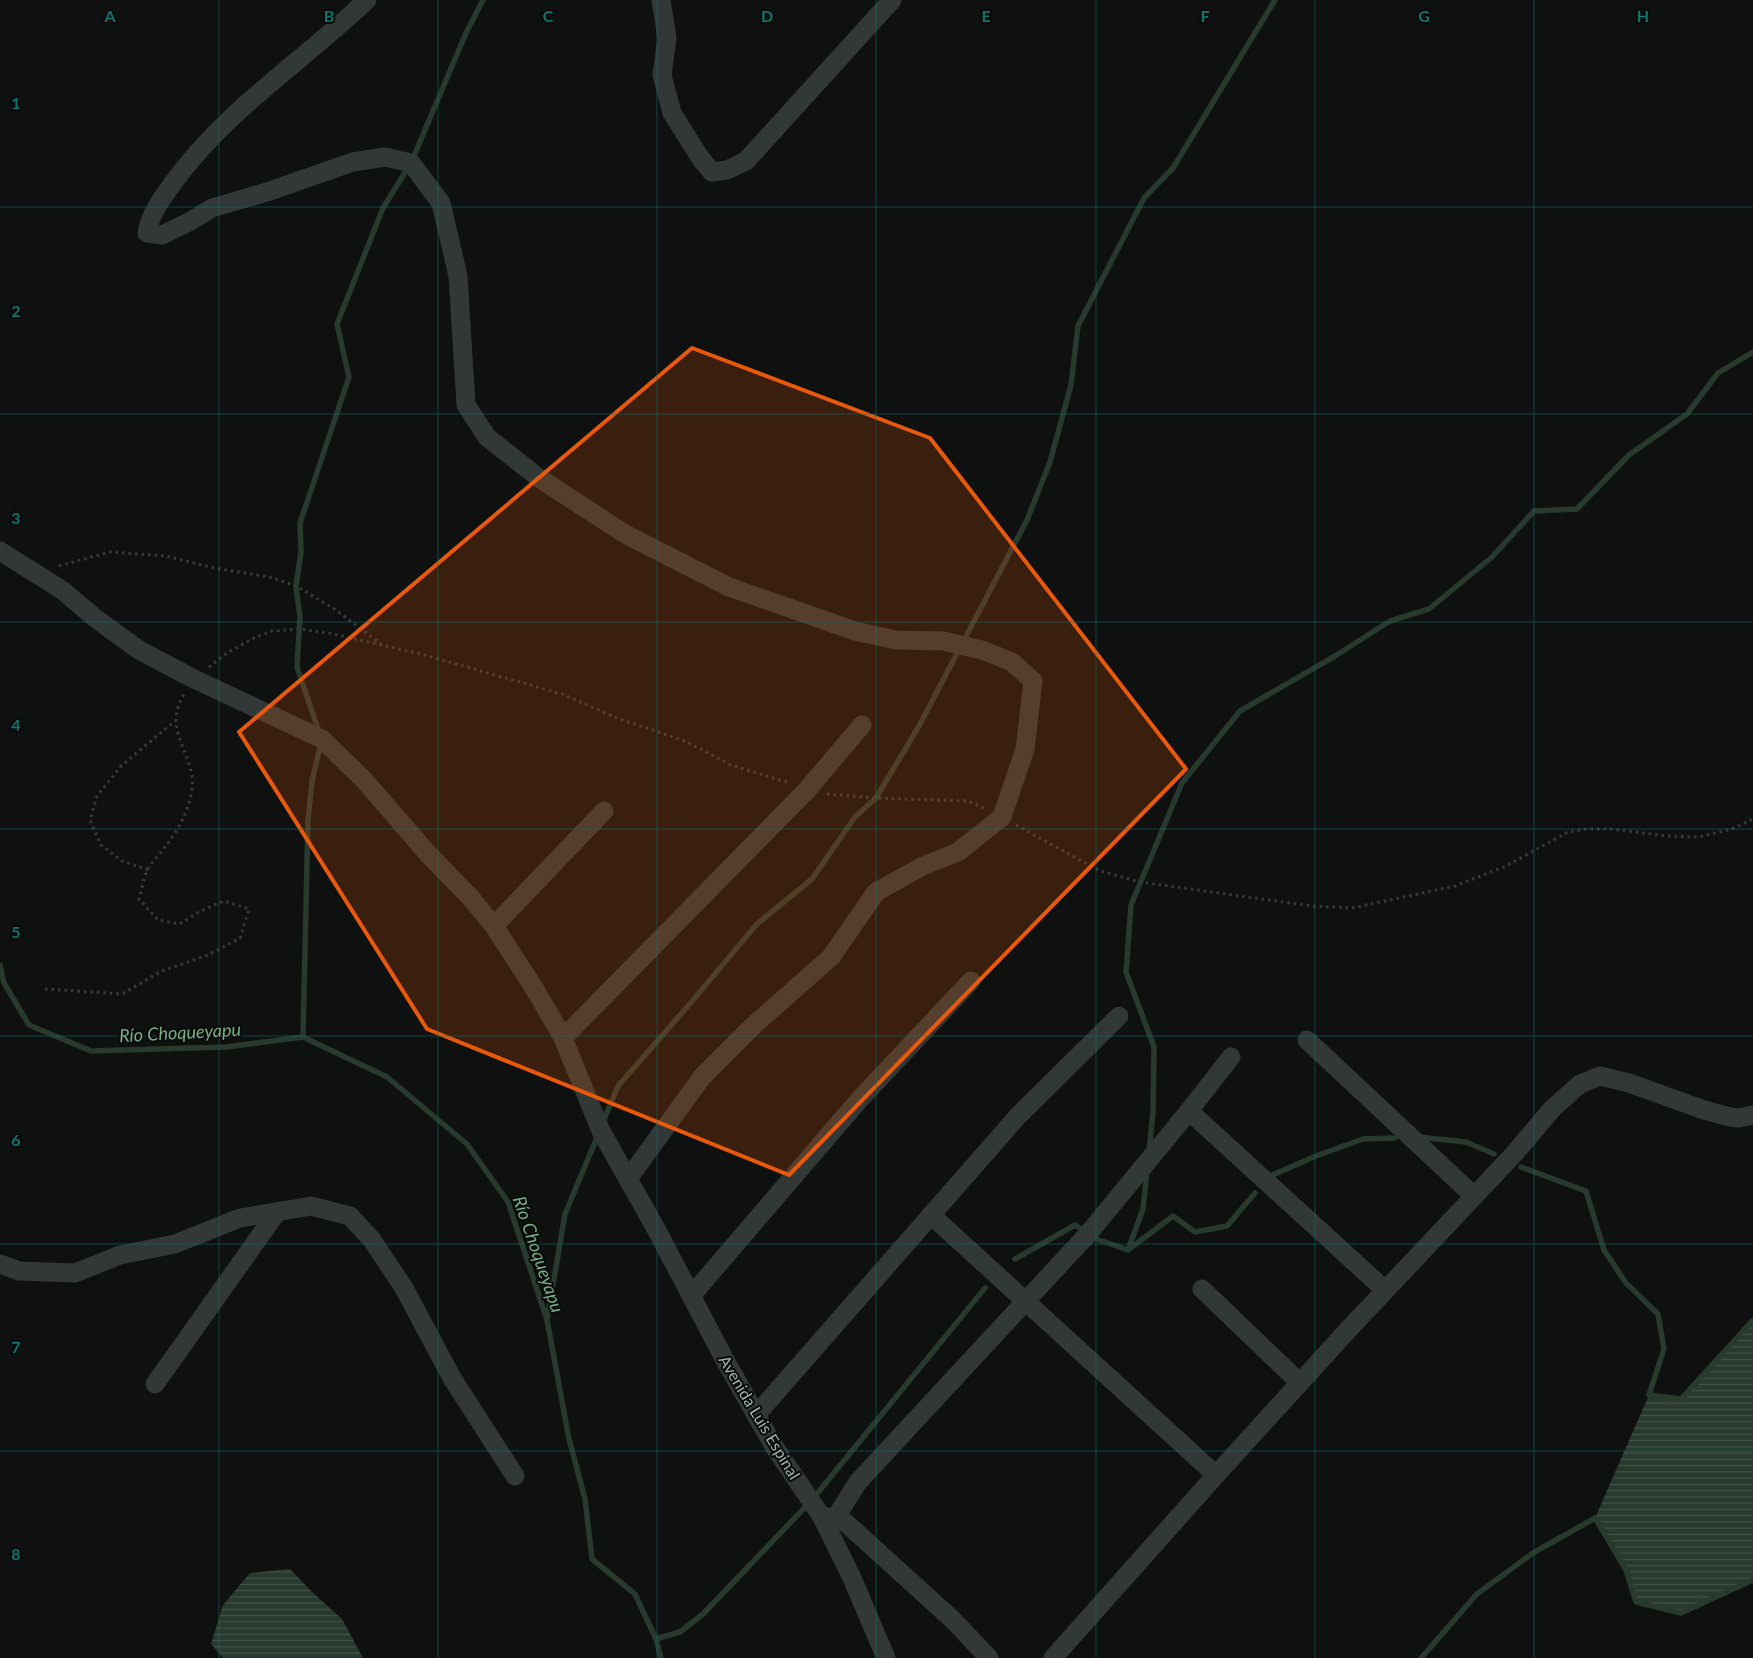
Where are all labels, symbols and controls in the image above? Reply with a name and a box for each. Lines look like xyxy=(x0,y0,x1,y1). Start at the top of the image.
text: A xyxy=(103,6,116,25)
text: B xyxy=(324,6,334,25)
text: C xyxy=(543,6,554,25)
text: D xyxy=(761,6,773,25)
text: E xyxy=(981,6,991,25)
text: F xyxy=(1200,6,1210,25)
text: G xyxy=(1418,6,1430,25)
text: H xyxy=(1637,6,1649,25)
text: 1 xyxy=(11,93,21,112)
text: 2 xyxy=(11,301,21,320)
text: 3 xyxy=(11,508,21,527)
text: 4 xyxy=(11,715,21,734)
text: 5 xyxy=(11,922,21,941)
water label: Río Choqueyapu xyxy=(119,1018,241,1046)
text: 6 xyxy=(11,1130,21,1149)
water label: Río Choqueyapu xyxy=(509,1193,569,1315)
text: 7 xyxy=(11,1337,21,1356)
street label: Avenida Luis Espinal xyxy=(715,1351,805,1483)
text: 8 xyxy=(11,1544,21,1563)

